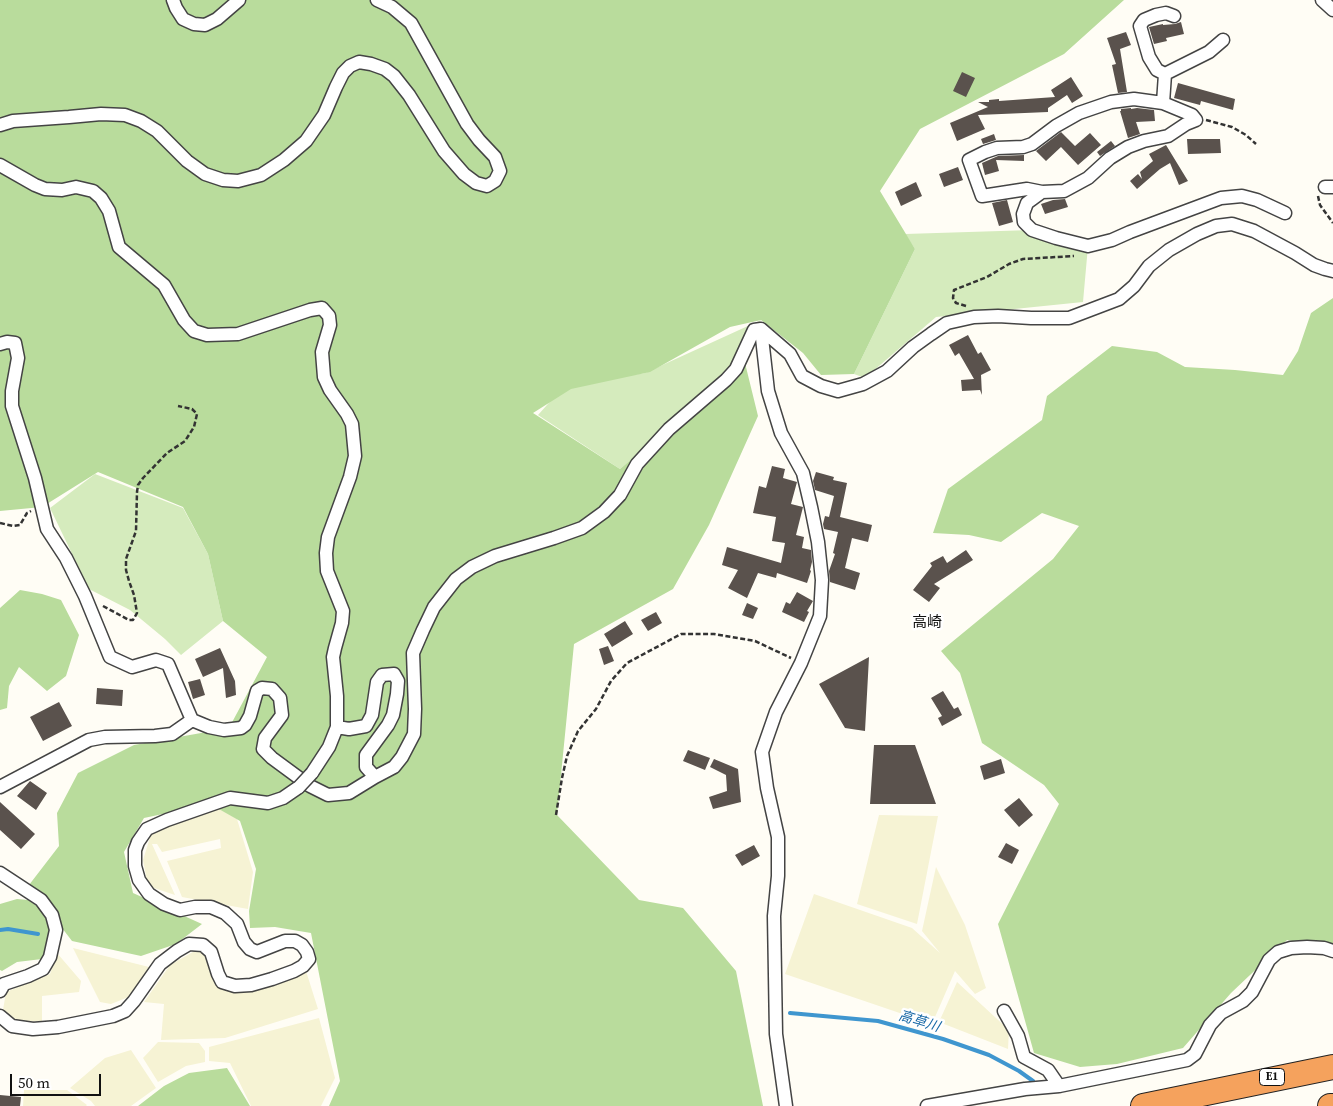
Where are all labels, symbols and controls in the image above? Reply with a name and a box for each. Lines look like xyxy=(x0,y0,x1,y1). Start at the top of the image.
district label: 高崎 xyxy=(912,614,942,632)
water label: 高草川 xyxy=(896,1008,942,1036)
scale bar xyxy=(12,1064,104,1096)
road number: E1 xyxy=(1260,1068,1284,1086)
text: 50 m xyxy=(18,1072,50,1093)

